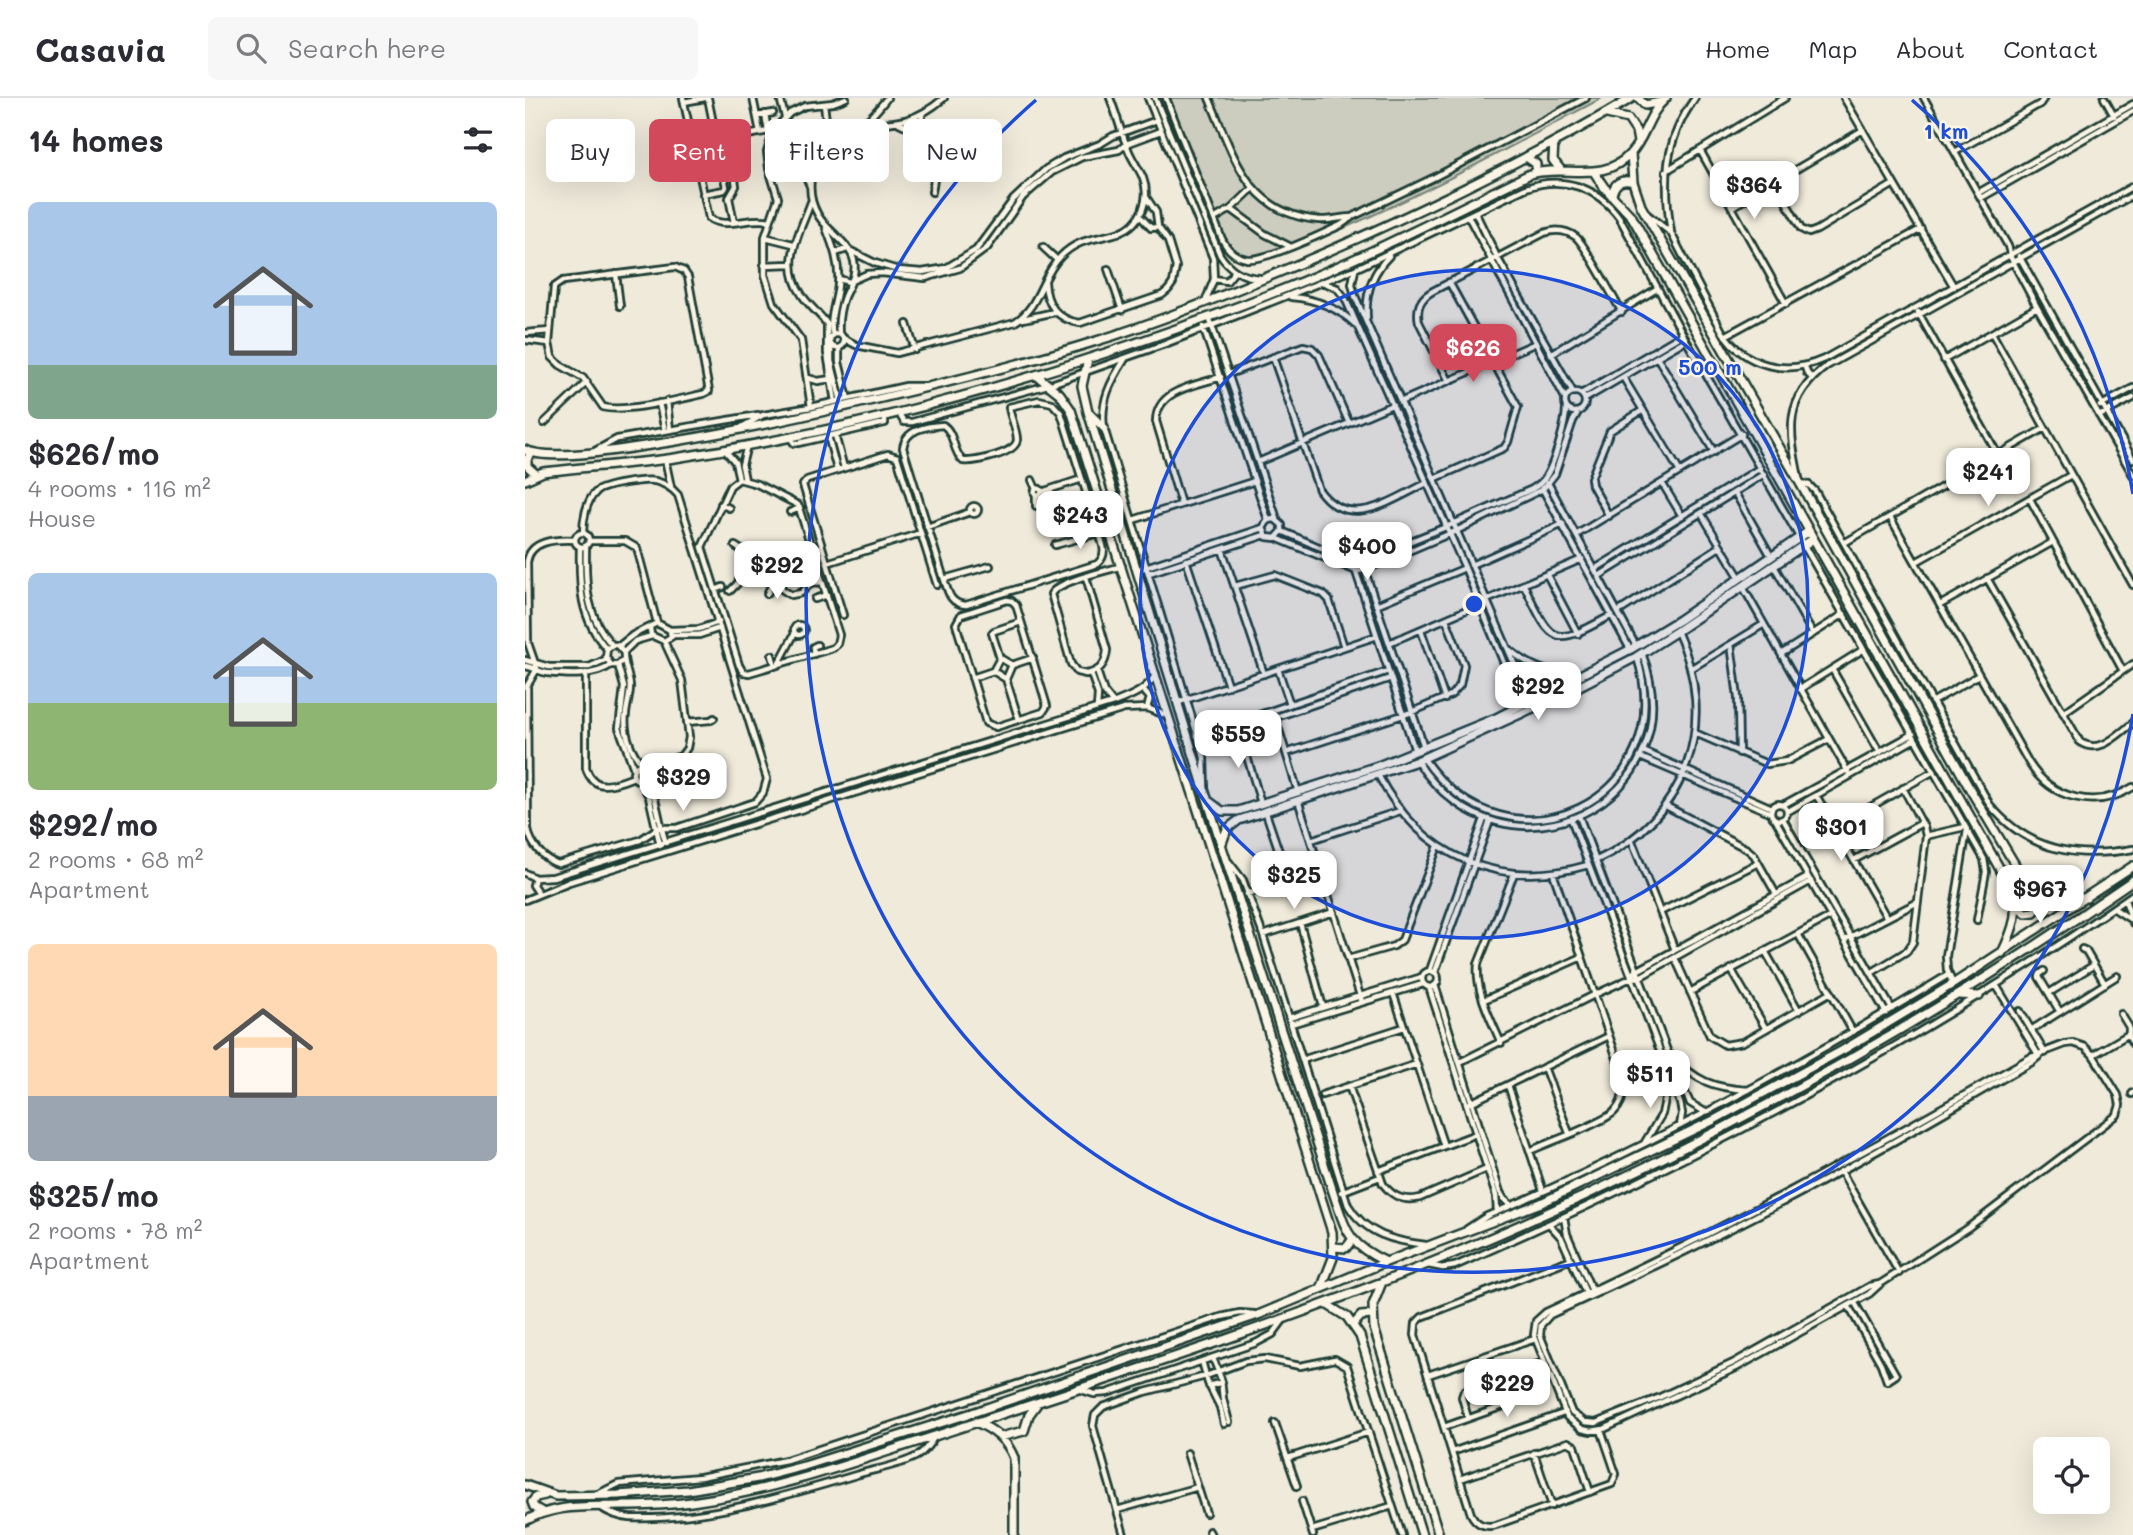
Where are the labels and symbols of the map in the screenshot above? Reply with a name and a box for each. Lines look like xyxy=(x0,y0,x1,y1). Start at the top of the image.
text: 1 km xyxy=(1924,117,1968,144)
pin: $364 xyxy=(1713,162,1795,221)
pin: $626 xyxy=(1432,324,1514,384)
text: 500 m xyxy=(1678,353,1742,380)
pin: $241 xyxy=(1947,448,2029,508)
pin: $243 xyxy=(1039,491,1121,551)
pin: $400 xyxy=(1326,522,1408,582)
pin: $292 xyxy=(736,542,818,601)
centre of rings xyxy=(1462,592,1486,616)
pin: $292 xyxy=(1497,662,1579,722)
pin: $559 xyxy=(1197,710,1279,770)
pin: $329 xyxy=(642,754,724,813)
pin: $301 xyxy=(1800,804,1882,863)
pin: $325 xyxy=(1253,852,1335,911)
pin: $967 xyxy=(1999,866,2081,925)
pin: $511 xyxy=(1609,1051,1691,1110)
pin: $229 xyxy=(1466,1360,1548,1419)

